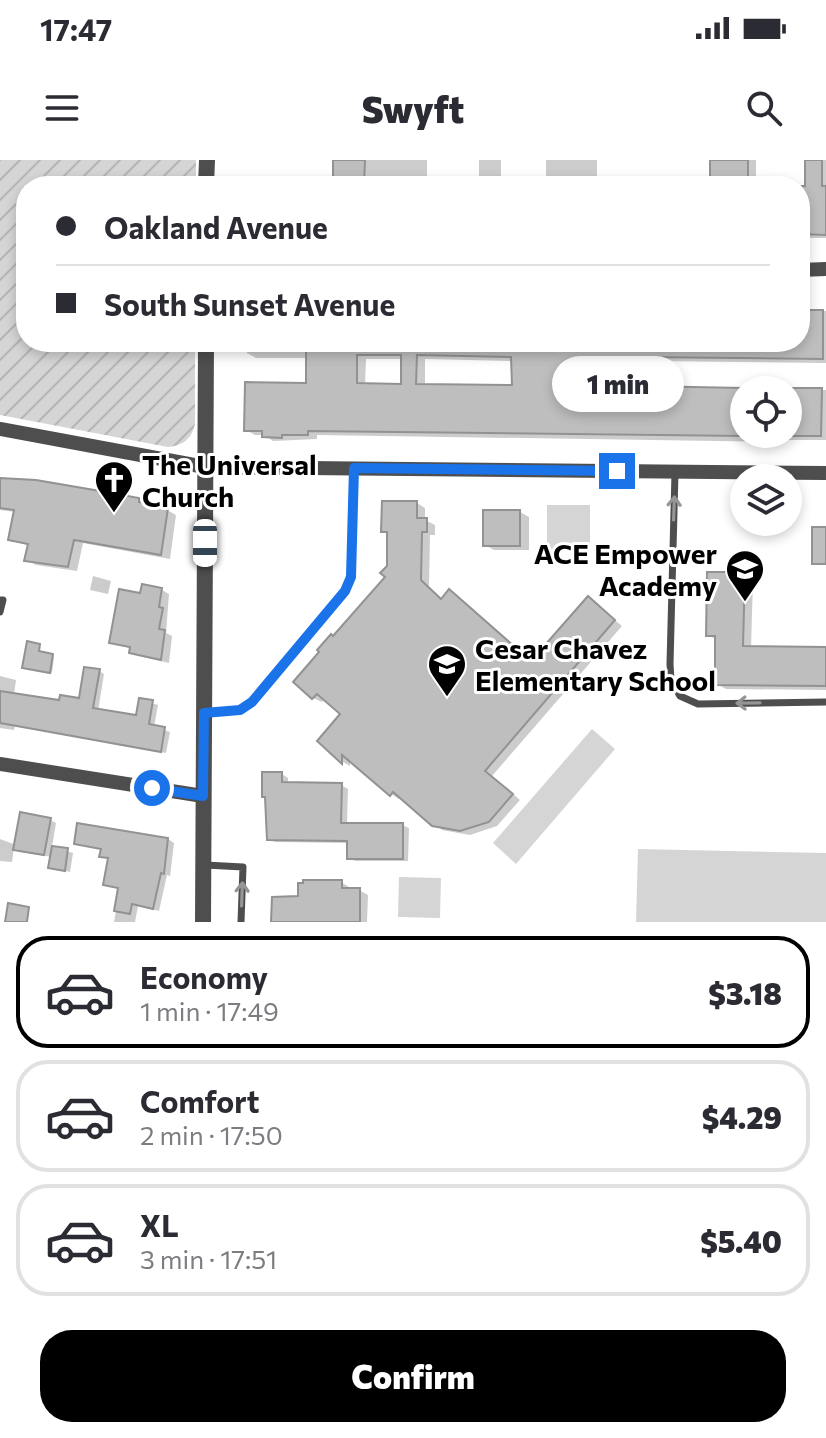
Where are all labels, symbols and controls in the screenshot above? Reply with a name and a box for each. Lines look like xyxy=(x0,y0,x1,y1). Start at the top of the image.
text: 17:47 xyxy=(40,10,112,47)
icon: menu xyxy=(40,86,84,130)
text: Swyft xyxy=(362,86,464,130)
icon: search xyxy=(742,86,786,130)
text: Oakland Avenue xyxy=(104,208,328,245)
text: South Sunset Avenue xyxy=(104,285,395,322)
callout: 1 min xyxy=(551,355,683,411)
text: 1 min xyxy=(587,368,649,399)
map controls xyxy=(730,376,802,536)
button: locate xyxy=(730,376,802,448)
place label: The Universal Church xyxy=(142,447,317,513)
route end xyxy=(599,453,635,489)
church icon: The Universal Church xyxy=(93,459,135,514)
button: layers xyxy=(730,464,802,536)
one-way arrow xyxy=(667,495,682,522)
car xyxy=(193,519,217,567)
place label: ACE Empower Academy xyxy=(534,536,717,602)
school or university icon: ACE Empower Academy xyxy=(724,548,766,603)
place label: Cesar Chavez Elementary School xyxy=(475,631,716,697)
school or university icon: Cesar Chavez Elementary School xyxy=(426,643,468,698)
one-way arrow xyxy=(735,695,762,711)
route start xyxy=(134,770,170,806)
one-way arrow xyxy=(234,881,250,908)
icon: car xyxy=(44,956,116,1028)
text: Economy xyxy=(140,958,268,995)
text: $3.18 xyxy=(708,974,782,1011)
text: 1 min · 17:49 xyxy=(140,995,279,1026)
icon: car xyxy=(44,1080,116,1152)
text: Comfort xyxy=(140,1082,259,1119)
text: $4.29 xyxy=(702,1098,782,1135)
text: 2 min · 17:50 xyxy=(140,1119,283,1150)
icon: car xyxy=(44,1204,116,1276)
text: XL xyxy=(140,1206,179,1243)
text: $5.40 xyxy=(700,1222,782,1259)
text: 3 min · 17:51 xyxy=(140,1243,277,1274)
button: Confirm xyxy=(40,1330,786,1422)

